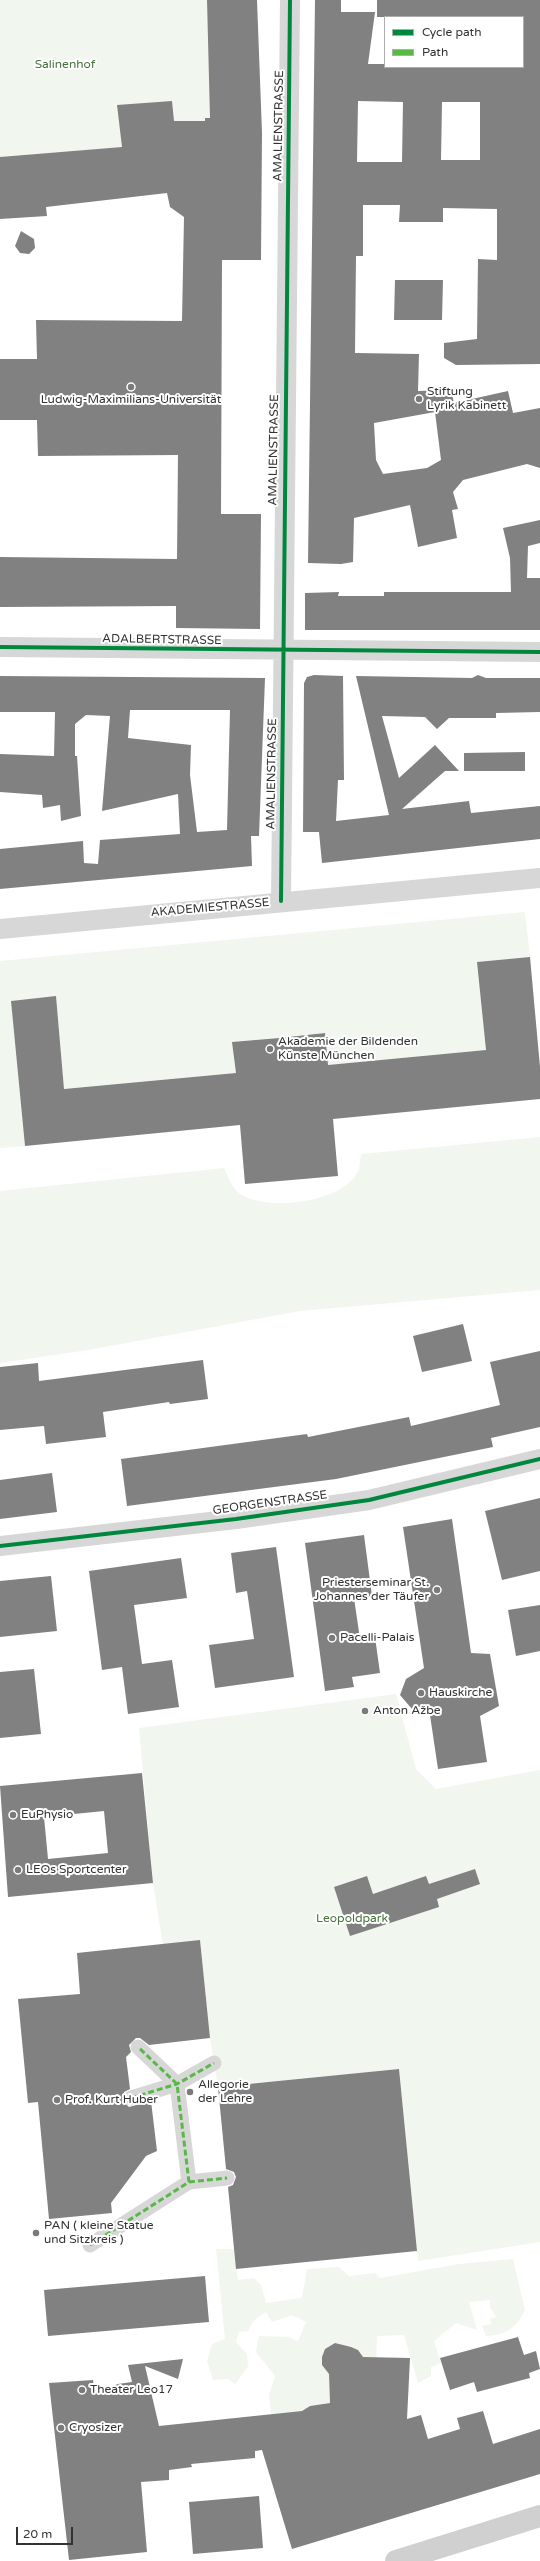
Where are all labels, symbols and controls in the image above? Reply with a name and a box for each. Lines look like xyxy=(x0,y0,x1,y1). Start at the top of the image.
legend xyxy=(384,16,524,68)
text: Cycle path xyxy=(422,25,481,39)
text: Path xyxy=(422,45,448,59)
park label: Salinenhof xyxy=(35,58,95,72)
street label: AMALIENSTRASSE xyxy=(271,70,287,182)
marker: Ludwig-Maximilians-Universität xyxy=(126,382,136,392)
place label: Stiftung Lyrik Kabinett xyxy=(427,385,506,413)
place label: Ludwig-Maximilians-Universität xyxy=(41,393,221,407)
street label: AMALIENSTRASSE xyxy=(266,394,282,506)
marker: Stiftung Lyrik Kabinett xyxy=(414,394,424,404)
street label: ADALBERTSTRASSE xyxy=(102,632,222,648)
street label: AMALIENSTRASSE xyxy=(264,718,280,830)
street label: AKADEMIESTRASSE xyxy=(150,896,270,920)
place label: Akademie der Bildenden Künste München xyxy=(278,1035,418,1063)
marker: Akademie der Bildenden Künste München xyxy=(265,1044,275,1054)
street label: GEORGENSTRASSE xyxy=(212,1488,328,1518)
place label: Priesterseminar St. Johannes der Täufer xyxy=(314,1576,429,1604)
marker: Priesterseminar St. Johannes der Täufer xyxy=(432,1585,442,1595)
place label: Pacelli-Palais xyxy=(340,1631,414,1645)
marker: Pacelli-Palais xyxy=(327,1633,337,1643)
place label: Hauskirche xyxy=(429,1686,492,1700)
marker: Hauskirche xyxy=(416,1688,426,1698)
place label: Anton Ažbe xyxy=(373,1704,441,1718)
marker: Anton Ažbe xyxy=(360,1706,370,1716)
place label: EuPhysio xyxy=(21,1808,73,1822)
marker: EuPhysio xyxy=(8,1810,18,1820)
place label: LEOs Sportcenter xyxy=(26,1863,126,1877)
marker: LEOs Sportcenter xyxy=(13,1865,23,1875)
park label: Leopoldpark xyxy=(316,1912,388,1926)
place label: Allegorie der Lehre xyxy=(198,2078,252,2106)
marker: Allegorie der Lehre xyxy=(185,2087,195,2097)
place label: Prof. Kurt Huber xyxy=(65,2093,158,2107)
marker: Prof. Kurt Huber xyxy=(52,2095,62,2105)
place label: PAN ( kleine Statue und Sitzkreis ) xyxy=(44,2219,154,2247)
marker: PAN ( kleine Statue und Sitzkreis ) xyxy=(31,2228,41,2238)
place label: Theater Leo17 xyxy=(90,2383,173,2397)
marker: Theater Leo17 xyxy=(77,2385,87,2395)
place label: Cryosizer xyxy=(69,2421,122,2435)
marker: Cryosizer xyxy=(56,2423,66,2433)
scale bar xyxy=(18,2519,75,2545)
text: 20 m xyxy=(23,2527,52,2541)

